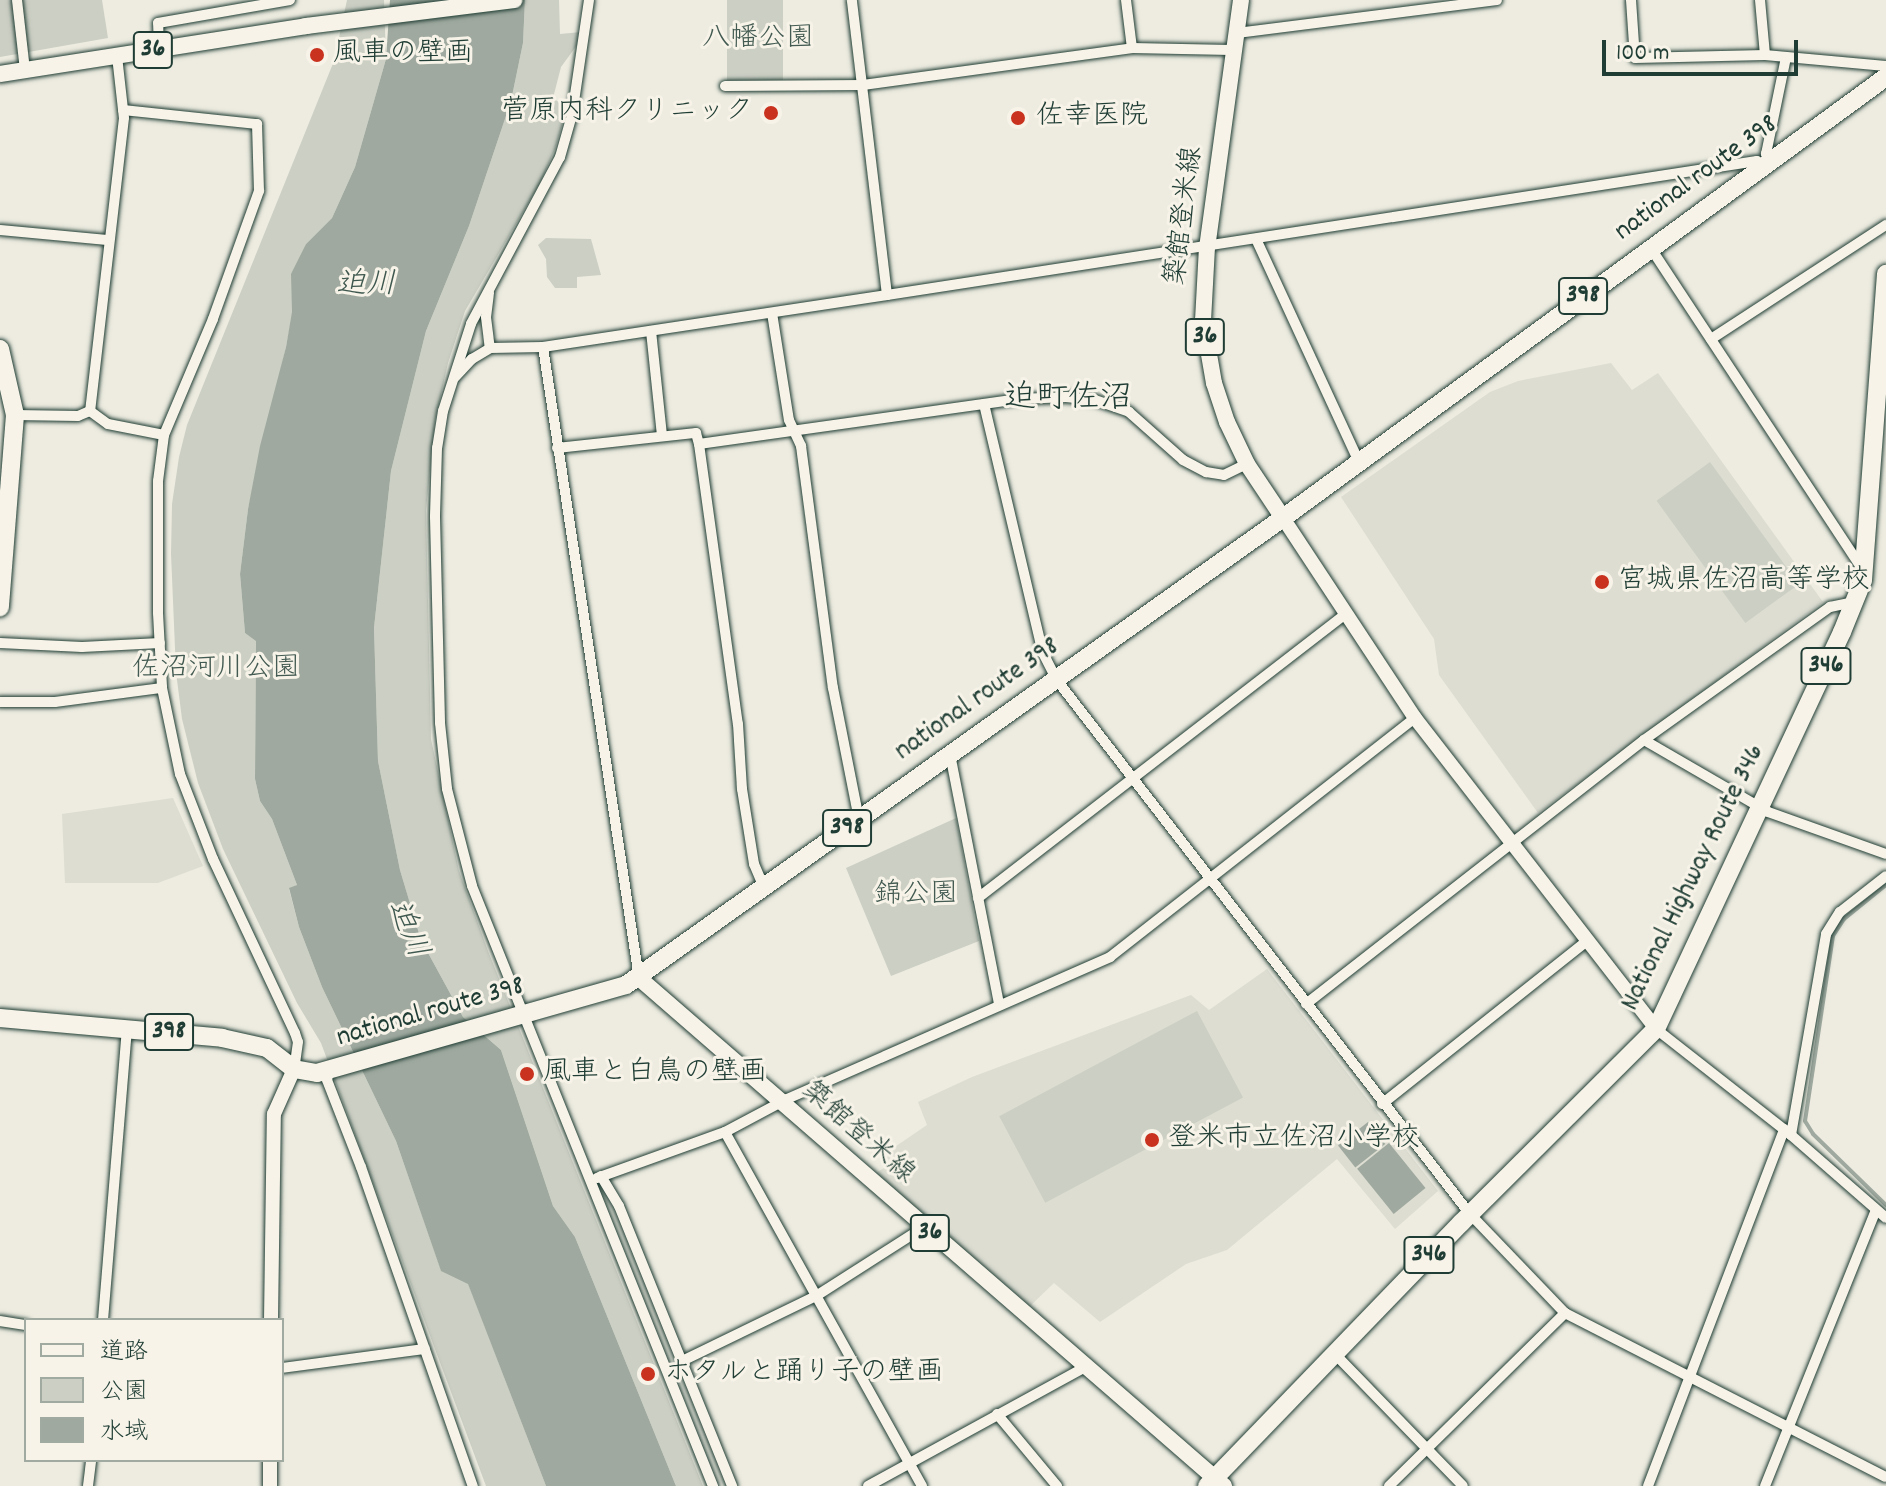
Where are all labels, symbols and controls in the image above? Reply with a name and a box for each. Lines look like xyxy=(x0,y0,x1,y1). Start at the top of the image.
park label: 八幡公園 xyxy=(702,23,814,57)
scale bar xyxy=(1606,24,1802,74)
road number: 36 xyxy=(131,28,175,72)
text: 100 m xyxy=(1616,37,1669,71)
place label: 風車の壁画 xyxy=(333,38,473,72)
marker: 風車の壁画 xyxy=(308,46,326,64)
place label: 菅原内科クリニック xyxy=(501,96,753,130)
place label: 佐幸医院 xyxy=(1036,101,1148,135)
marker: 菅原内科クリニック xyxy=(760,102,782,124)
marker: 佐幸医院 xyxy=(1007,107,1029,129)
street label: national route 398 xyxy=(1609,109,1785,249)
street label: 築館登米線 xyxy=(1161,144,1211,288)
water label: 迫川 xyxy=(336,269,396,305)
road number: 398 xyxy=(1557,274,1609,318)
road number: 36 xyxy=(1183,315,1227,359)
district label: 迫町佐沼 xyxy=(1004,381,1132,419)
place label: 宮城県佐沼高等学校 xyxy=(1618,565,1870,599)
marker: 宮城県佐沼高等学校 xyxy=(1593,573,1611,591)
street label: national route 398 xyxy=(889,631,1067,769)
road number: 346 xyxy=(1800,644,1852,688)
park label: 佐沼河川公園 xyxy=(132,653,300,687)
street label: National Highway Route 346 xyxy=(1615,739,1773,1017)
road number: 398 xyxy=(821,806,873,850)
park label: 錦公園 xyxy=(874,879,958,913)
water label: 迫川 xyxy=(377,895,433,965)
street label: national route 398 xyxy=(333,970,529,1056)
road number: 398 xyxy=(143,1010,195,1054)
place label: 風車と白鳥の壁画 xyxy=(543,1057,767,1091)
marker: 風車と白鳥の壁画 xyxy=(518,1065,536,1083)
street label: 築館登米線 xyxy=(793,1075,921,1193)
place label: 登米市立佐沼小学校 xyxy=(1168,1123,1420,1157)
marker: 登米市立佐沼小学校 xyxy=(1143,1131,1161,1149)
road number: 36 xyxy=(908,1211,952,1255)
road number: 346 xyxy=(1403,1233,1455,1277)
legend xyxy=(24,1318,284,1462)
text: 道路 xyxy=(100,1336,148,1370)
place label: ホタルと踊り子の壁画 xyxy=(664,1357,944,1391)
marker: ホタルと踊り子の壁画 xyxy=(639,1365,657,1383)
text: 公園 xyxy=(100,1376,148,1410)
text: 水域 xyxy=(100,1416,148,1450)

